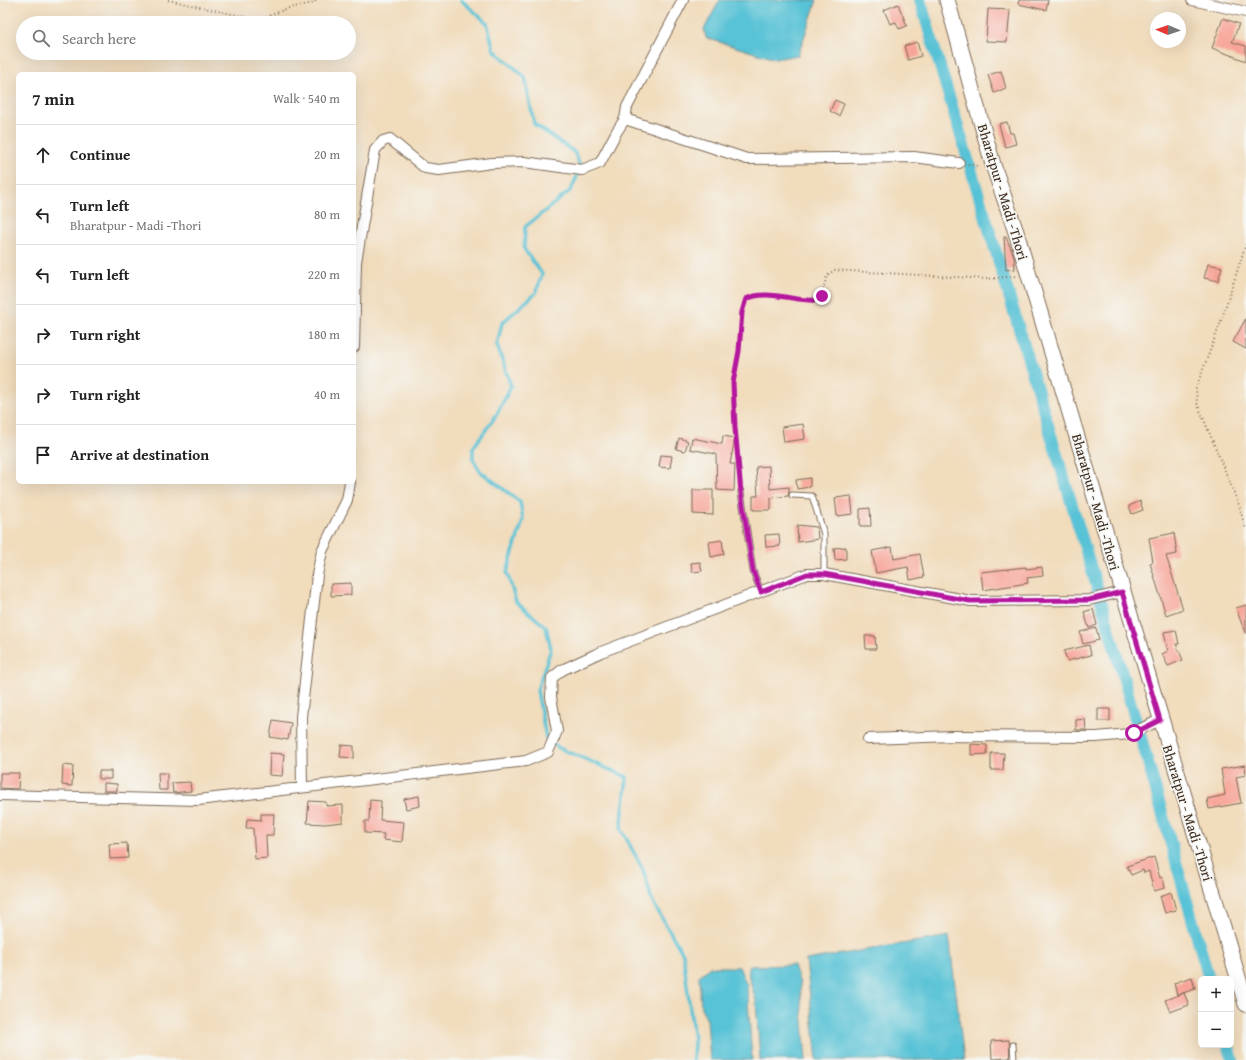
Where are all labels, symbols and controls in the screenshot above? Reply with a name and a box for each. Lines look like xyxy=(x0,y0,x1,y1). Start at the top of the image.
north arrow xyxy=(1150,12,1186,48)
search box xyxy=(16,16,356,60)
icon: search xyxy=(30,27,52,49)
text: Search here xyxy=(62,28,136,49)
text: 7 min xyxy=(32,86,74,111)
text: Walk · 540 m xyxy=(273,89,340,108)
street label: Bharatpur - Madi -Thori xyxy=(973,121,1033,263)
icon: ahead xyxy=(32,144,54,166)
text: Continue xyxy=(70,144,131,165)
text: 20 m xyxy=(314,145,340,164)
text: Turn left xyxy=(70,195,129,216)
icon: left xyxy=(32,204,54,226)
text: 80 m xyxy=(314,205,340,224)
text: Bharatpur - Madi -Thori xyxy=(70,216,201,235)
icon: left xyxy=(32,264,54,286)
text: Turn left xyxy=(70,264,129,285)
text: 220 m xyxy=(308,265,340,284)
route end xyxy=(813,287,831,305)
icon: right xyxy=(32,324,54,346)
text: Turn right xyxy=(70,324,141,345)
text: 180 m xyxy=(308,325,340,344)
icon: right xyxy=(32,384,54,406)
text: Turn right xyxy=(70,384,141,405)
text: 40 m xyxy=(314,385,340,404)
street label: Bharatpur - Madi -Thori xyxy=(1067,431,1125,573)
icon: arrive xyxy=(32,444,54,466)
text: Arrive at destination xyxy=(70,444,209,465)
route start xyxy=(1125,724,1143,742)
street label: Bharatpur - Madi -Thori xyxy=(1158,742,1218,884)
map controls xyxy=(1198,976,1234,1048)
button: + xyxy=(1198,976,1234,1012)
button: − xyxy=(1198,1012,1234,1048)

